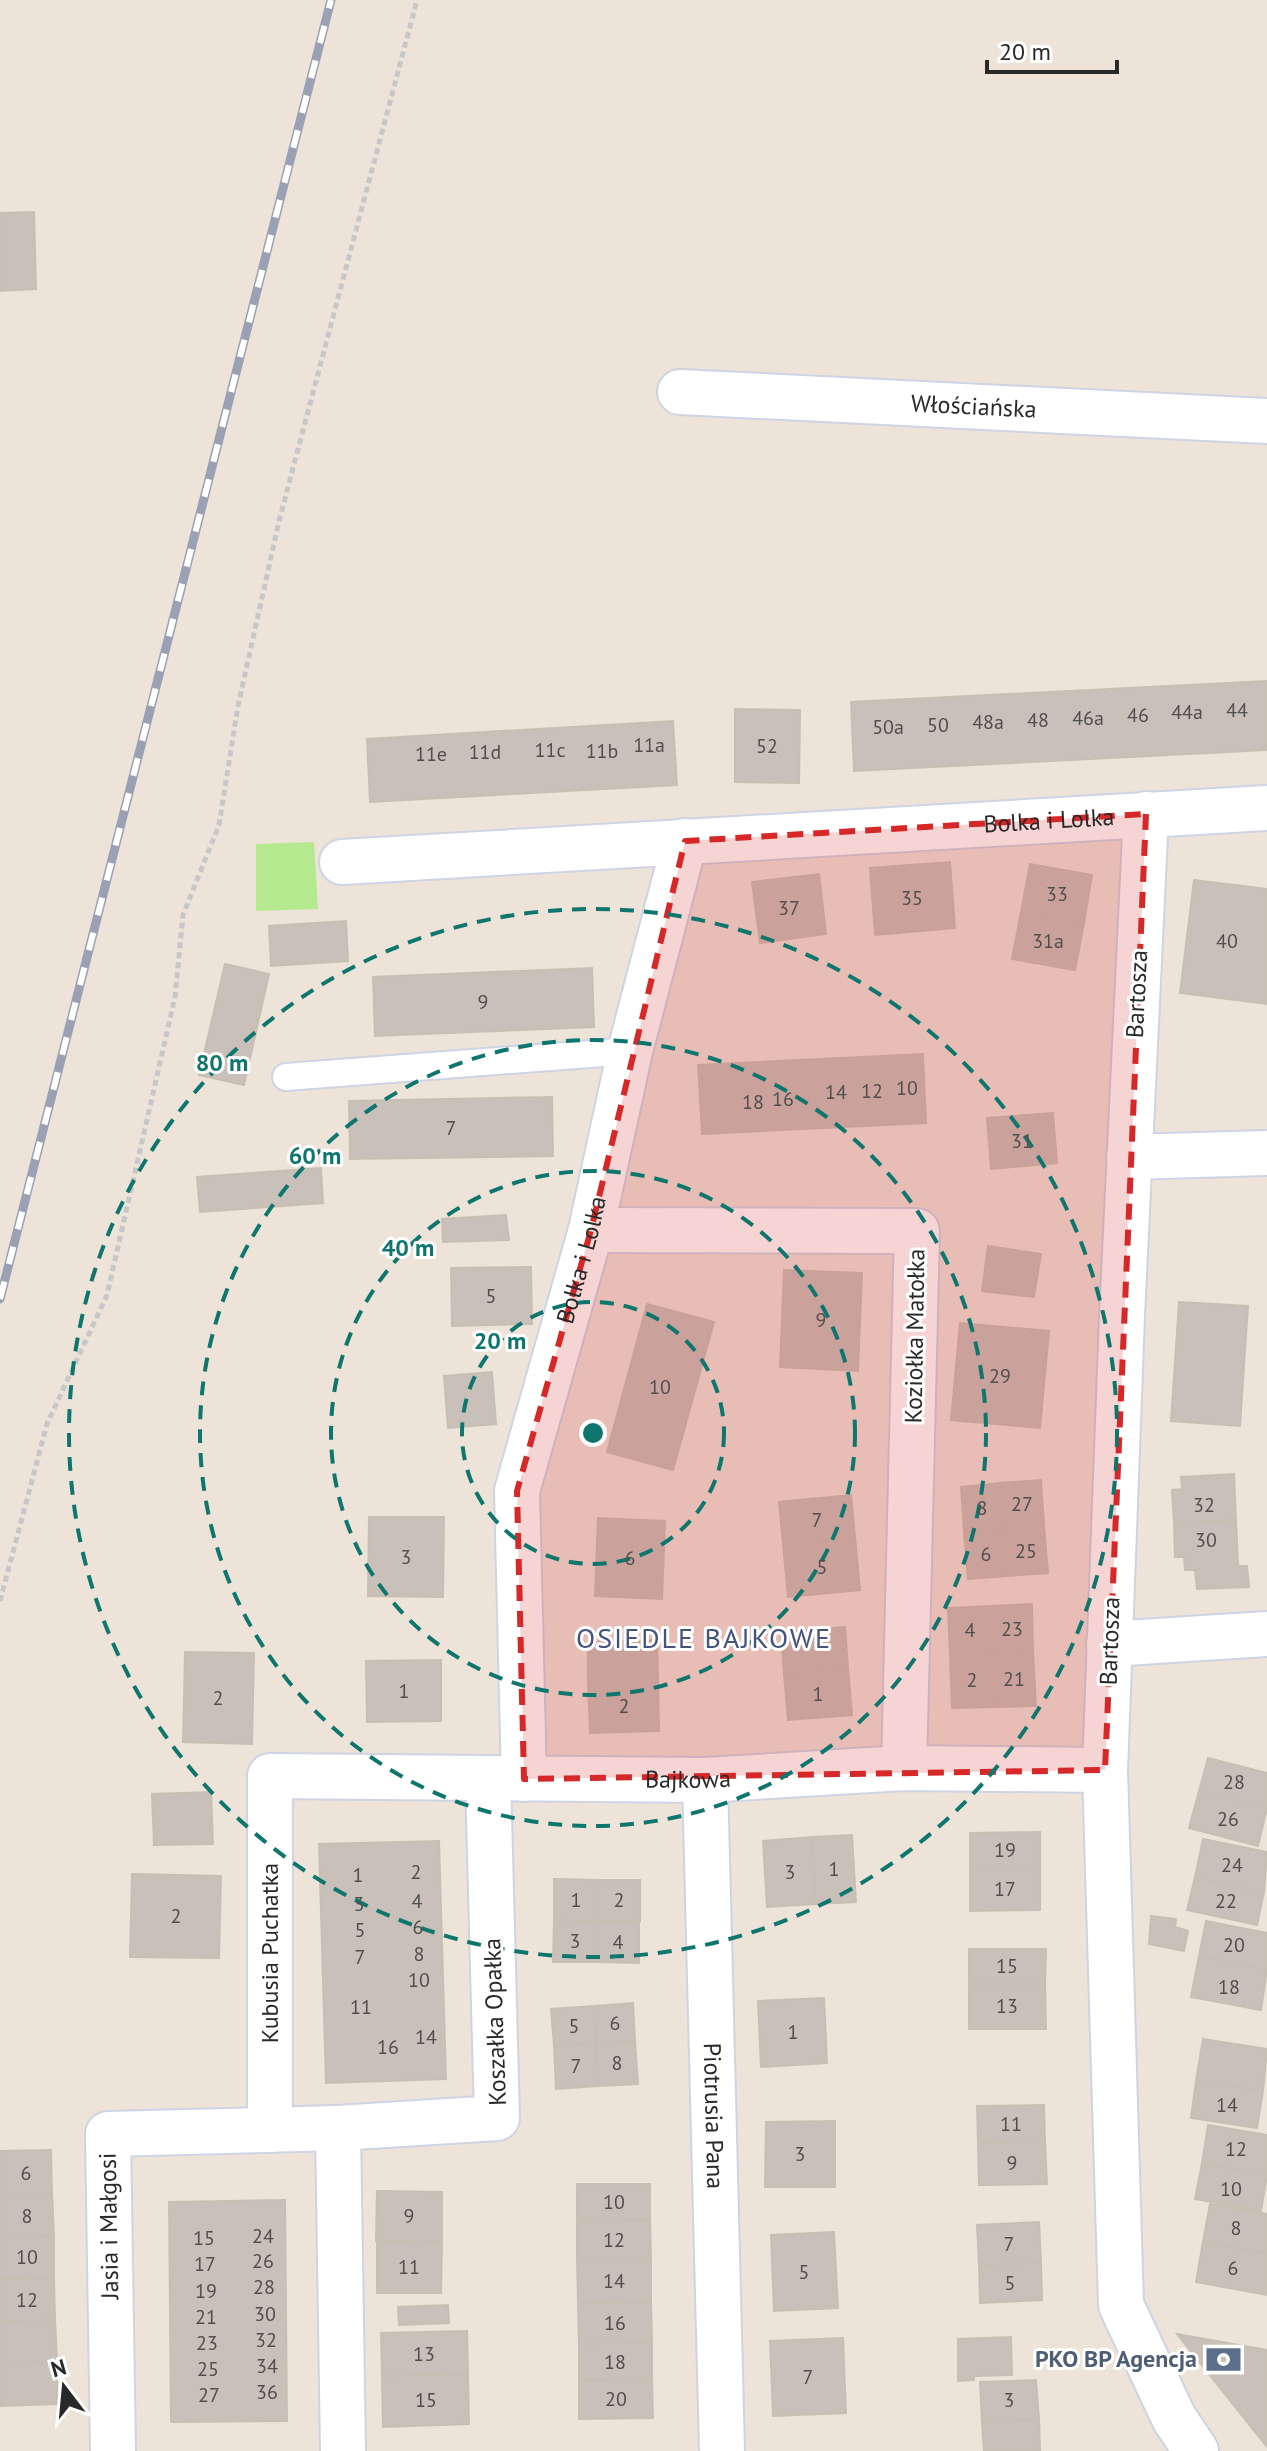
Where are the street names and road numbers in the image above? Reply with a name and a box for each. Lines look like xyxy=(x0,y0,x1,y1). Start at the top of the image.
street label: Włościańska xyxy=(910,387,1037,425)
street label: Bolka i Lolka xyxy=(983,801,1115,840)
street label: Bartosza xyxy=(1119,949,1154,1039)
street label: Bolka i Lolka xyxy=(549,1193,613,1327)
street label: Koziołka Matołka xyxy=(897,1248,932,1424)
street label: Bartosza xyxy=(1092,1596,1127,1686)
street label: Bajkowa xyxy=(645,1762,732,1795)
street label: Kubusia Puchatka xyxy=(254,1863,285,2043)
street label: Koszałka Opałka xyxy=(476,1938,513,2106)
street label: Piotrusia Pana xyxy=(697,2042,731,2189)
street label: Jasia i Małgosi xyxy=(92,2152,125,2301)

